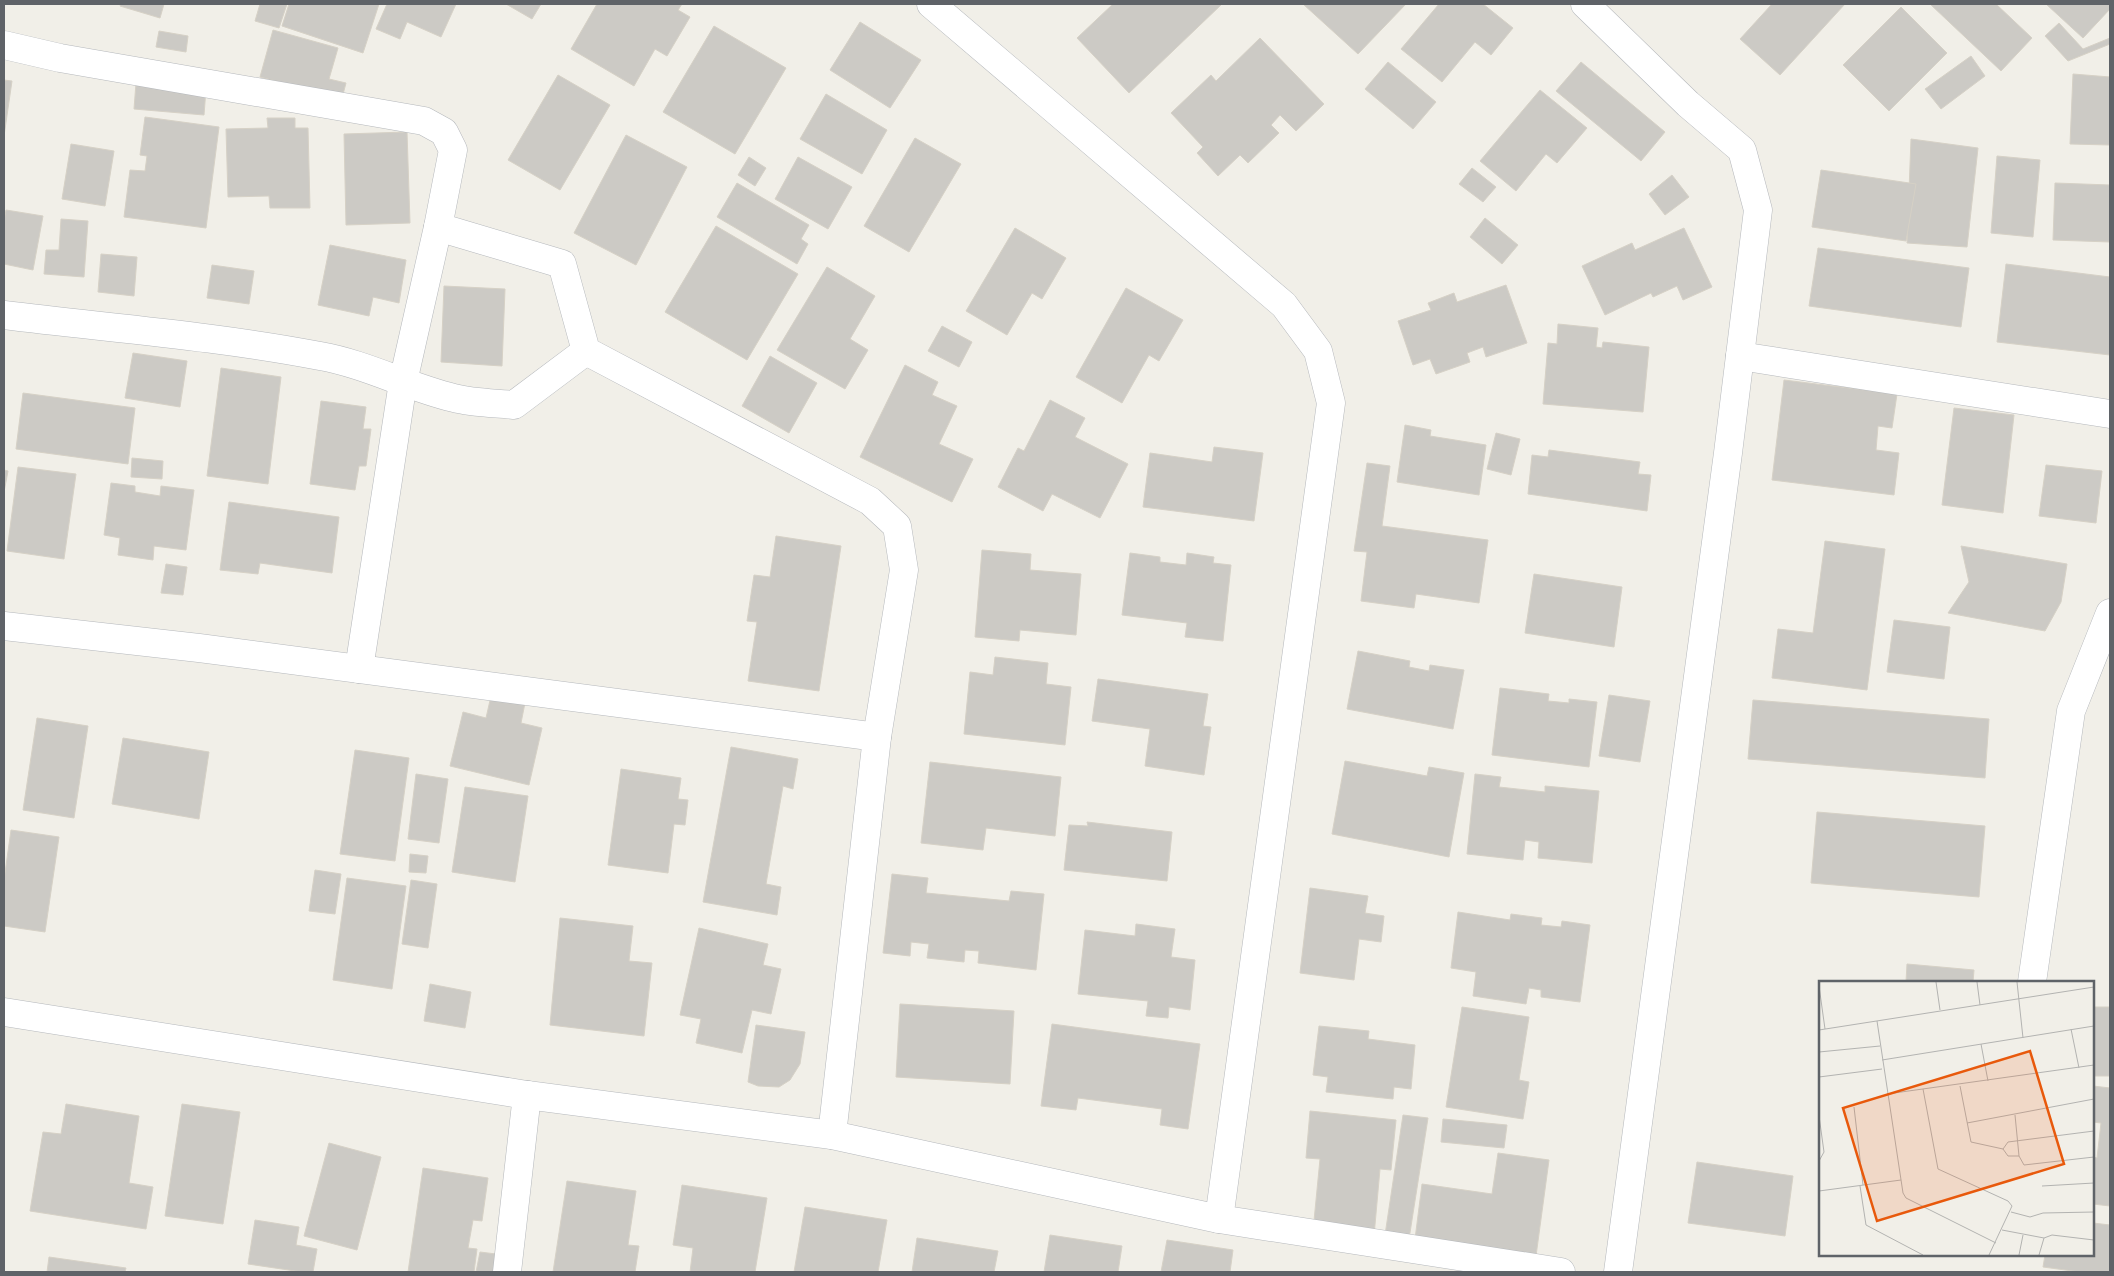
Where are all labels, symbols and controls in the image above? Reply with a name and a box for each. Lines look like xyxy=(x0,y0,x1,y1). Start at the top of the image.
inset map xyxy=(1819,981,2094,1256)

